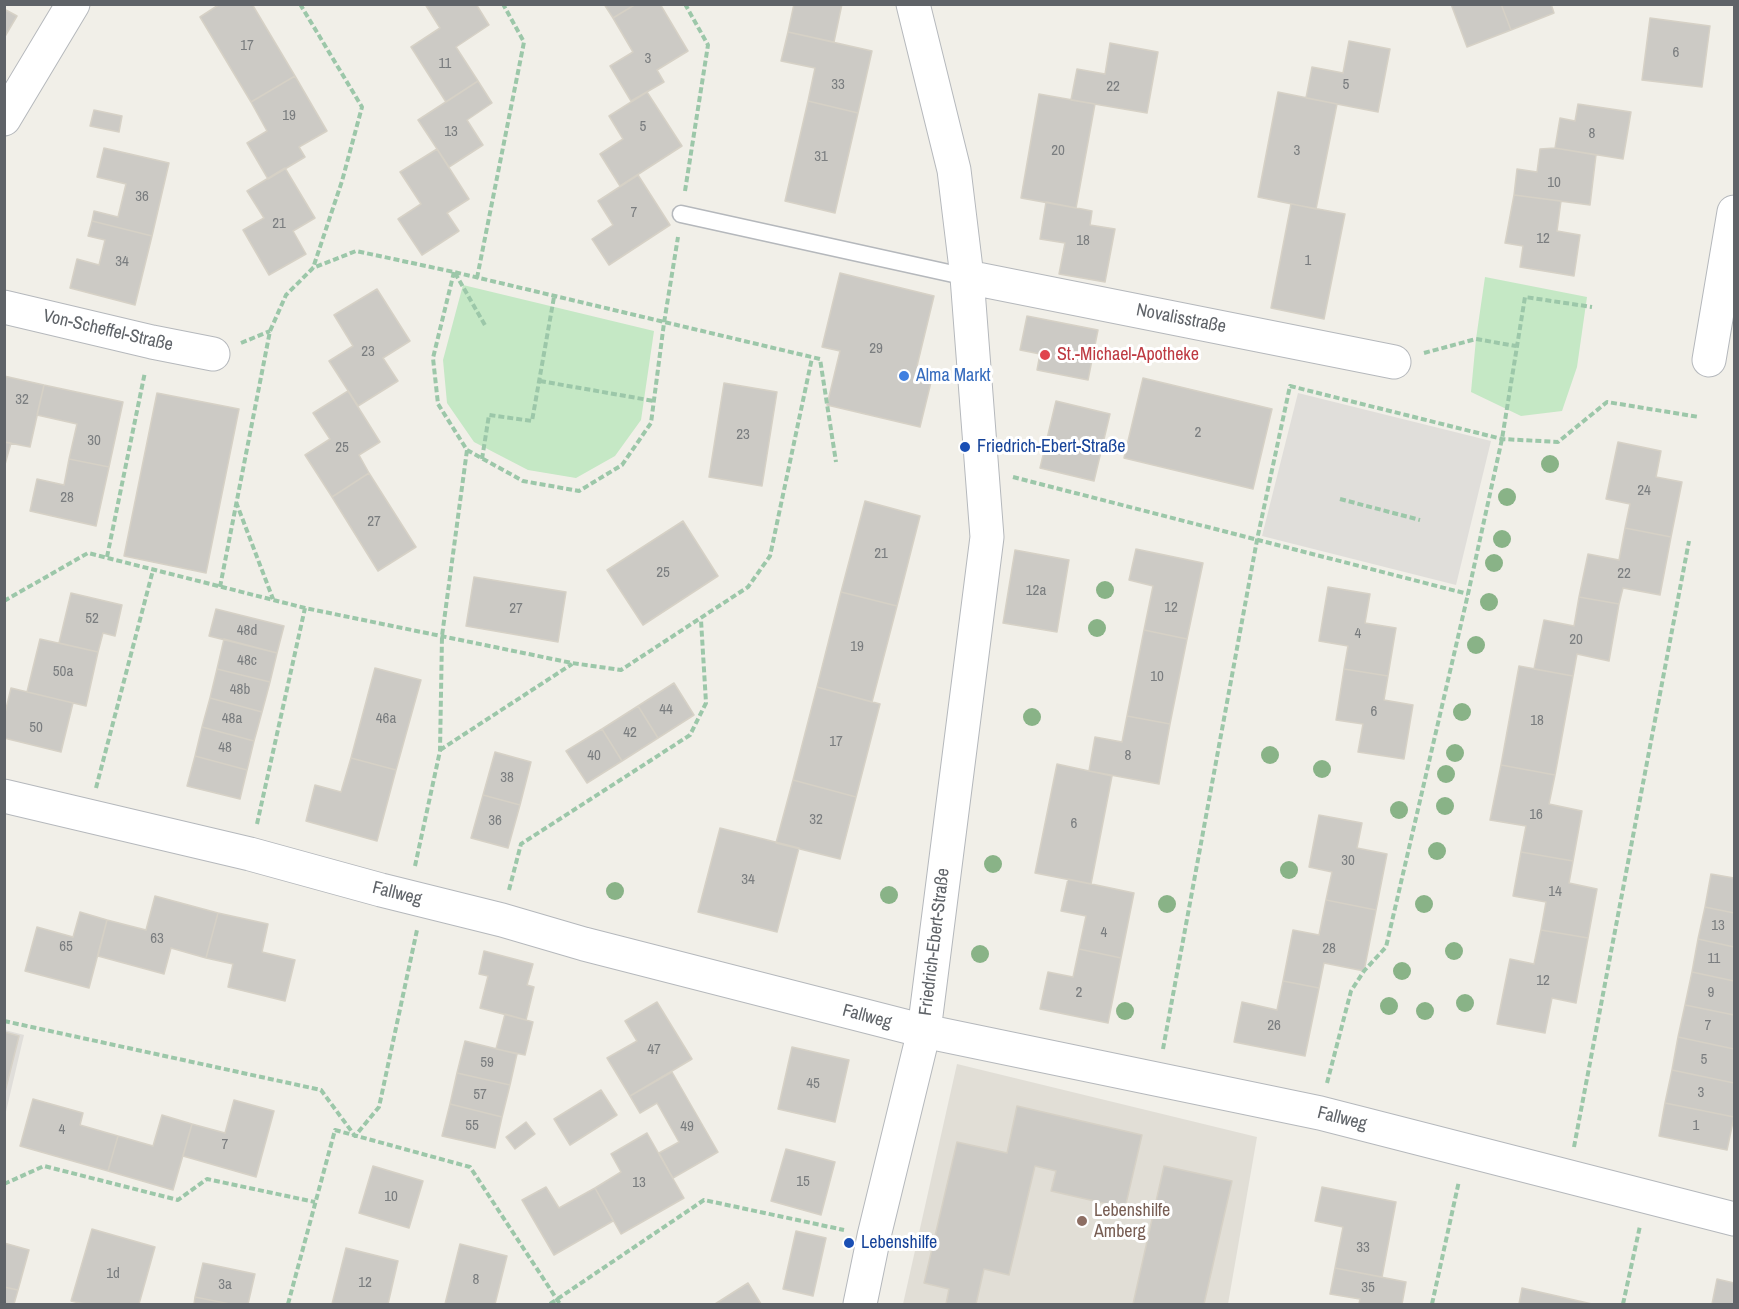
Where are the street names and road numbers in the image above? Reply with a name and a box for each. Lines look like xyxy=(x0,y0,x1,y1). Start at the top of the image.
street label: Novalisstraße xyxy=(1134,300,1228,338)
street label: Von-Scheffel-Straße xyxy=(41,306,175,356)
street label: Friedrich-Ebert-Straße xyxy=(915,867,955,1017)
street label: Fallweg xyxy=(370,877,424,911)
street label: Fallweg xyxy=(840,1000,894,1034)
street label: Fallweg xyxy=(1315,1102,1369,1136)

